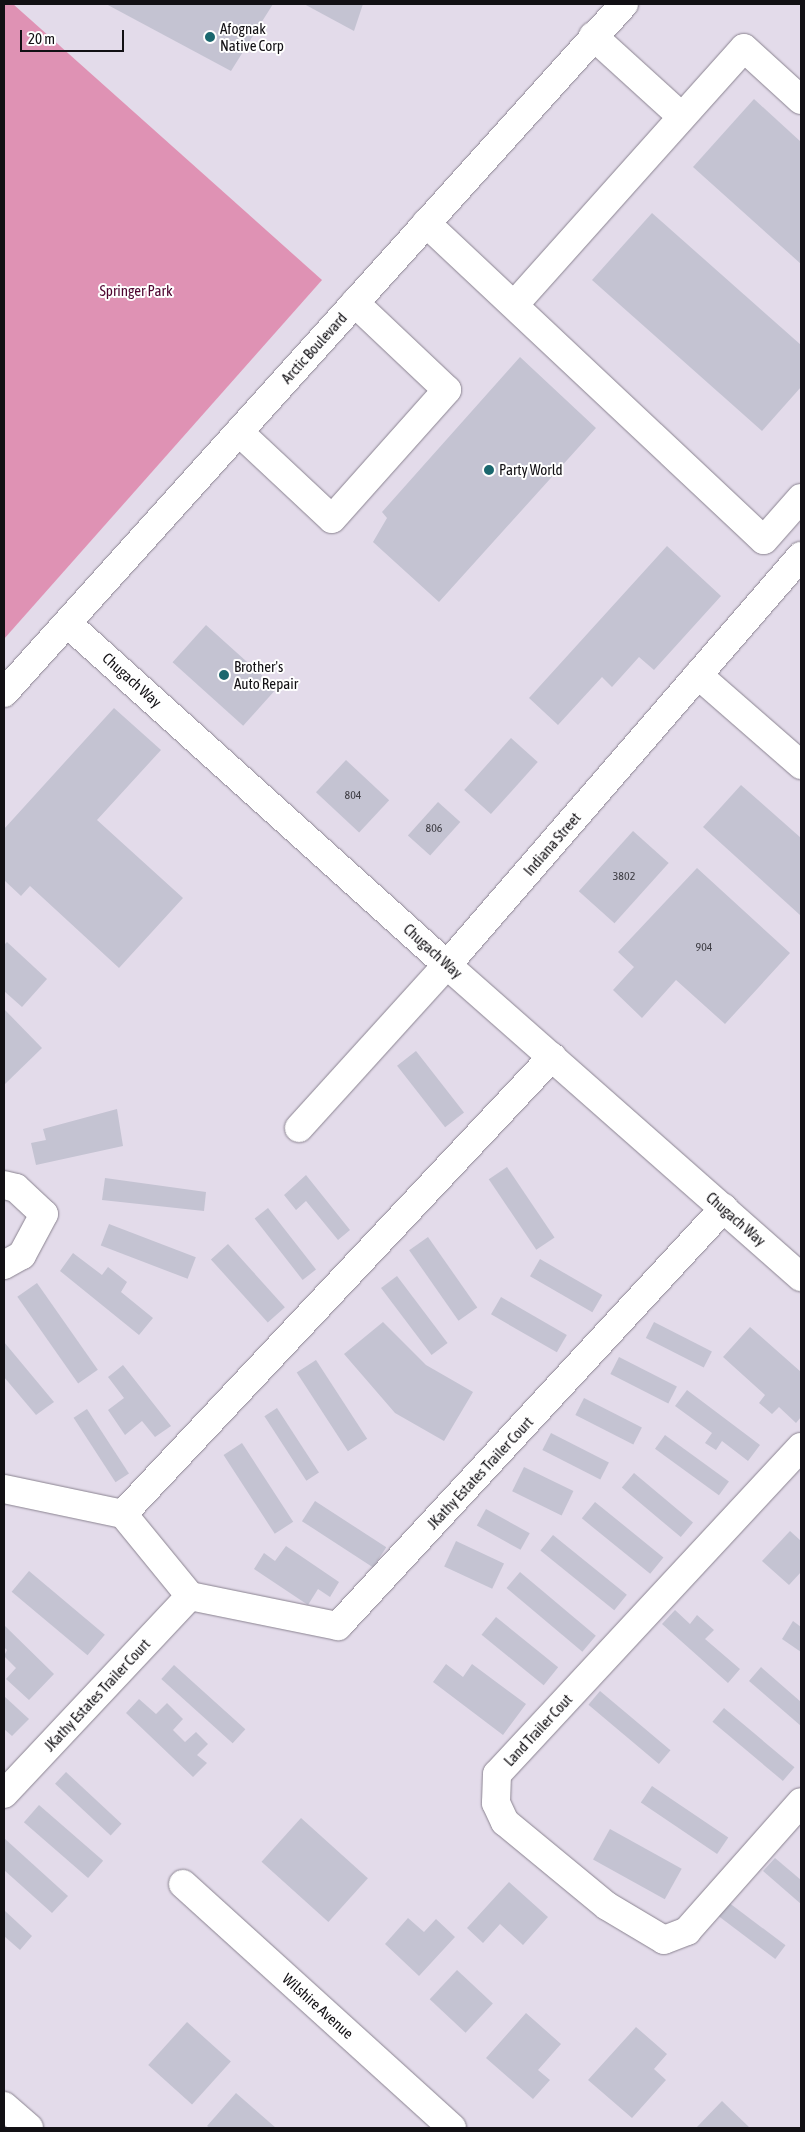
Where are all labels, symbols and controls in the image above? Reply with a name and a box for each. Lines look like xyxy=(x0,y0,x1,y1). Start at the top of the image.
place label: Afognak Native Corp xyxy=(220,19,284,54)
scale bar xyxy=(22,20,126,52)
text: 20 m xyxy=(28,30,55,47)
marker: Afognak Native Corp xyxy=(204,31,216,43)
park label: Springer Park xyxy=(99,282,173,300)
street label: Arctic Boulevard xyxy=(277,309,351,387)
place label: Party World xyxy=(499,461,563,479)
marker: Party World xyxy=(483,464,495,476)
street label: Chugach Way xyxy=(99,649,165,711)
place label: Brother's Auto Repair xyxy=(234,657,298,692)
marker: Brother's Auto Repair xyxy=(218,669,230,681)
house number: 804 xyxy=(345,789,361,803)
street label: Indiana Street xyxy=(520,809,584,879)
house number: 806 xyxy=(426,822,442,836)
house number: 3802 xyxy=(613,870,635,884)
street label: Chugach Way xyxy=(400,920,466,982)
house number: 904 xyxy=(696,941,712,955)
street label: Chugach Way xyxy=(703,1188,769,1250)
street label: JKathy Estates Trailer Court xyxy=(423,1413,537,1533)
street label: JKathy Estates Trailer Court xyxy=(40,1635,154,1755)
street label: Land Trailer Cout xyxy=(500,1690,576,1770)
street label: Wilshire Avenue xyxy=(279,1969,357,2043)

